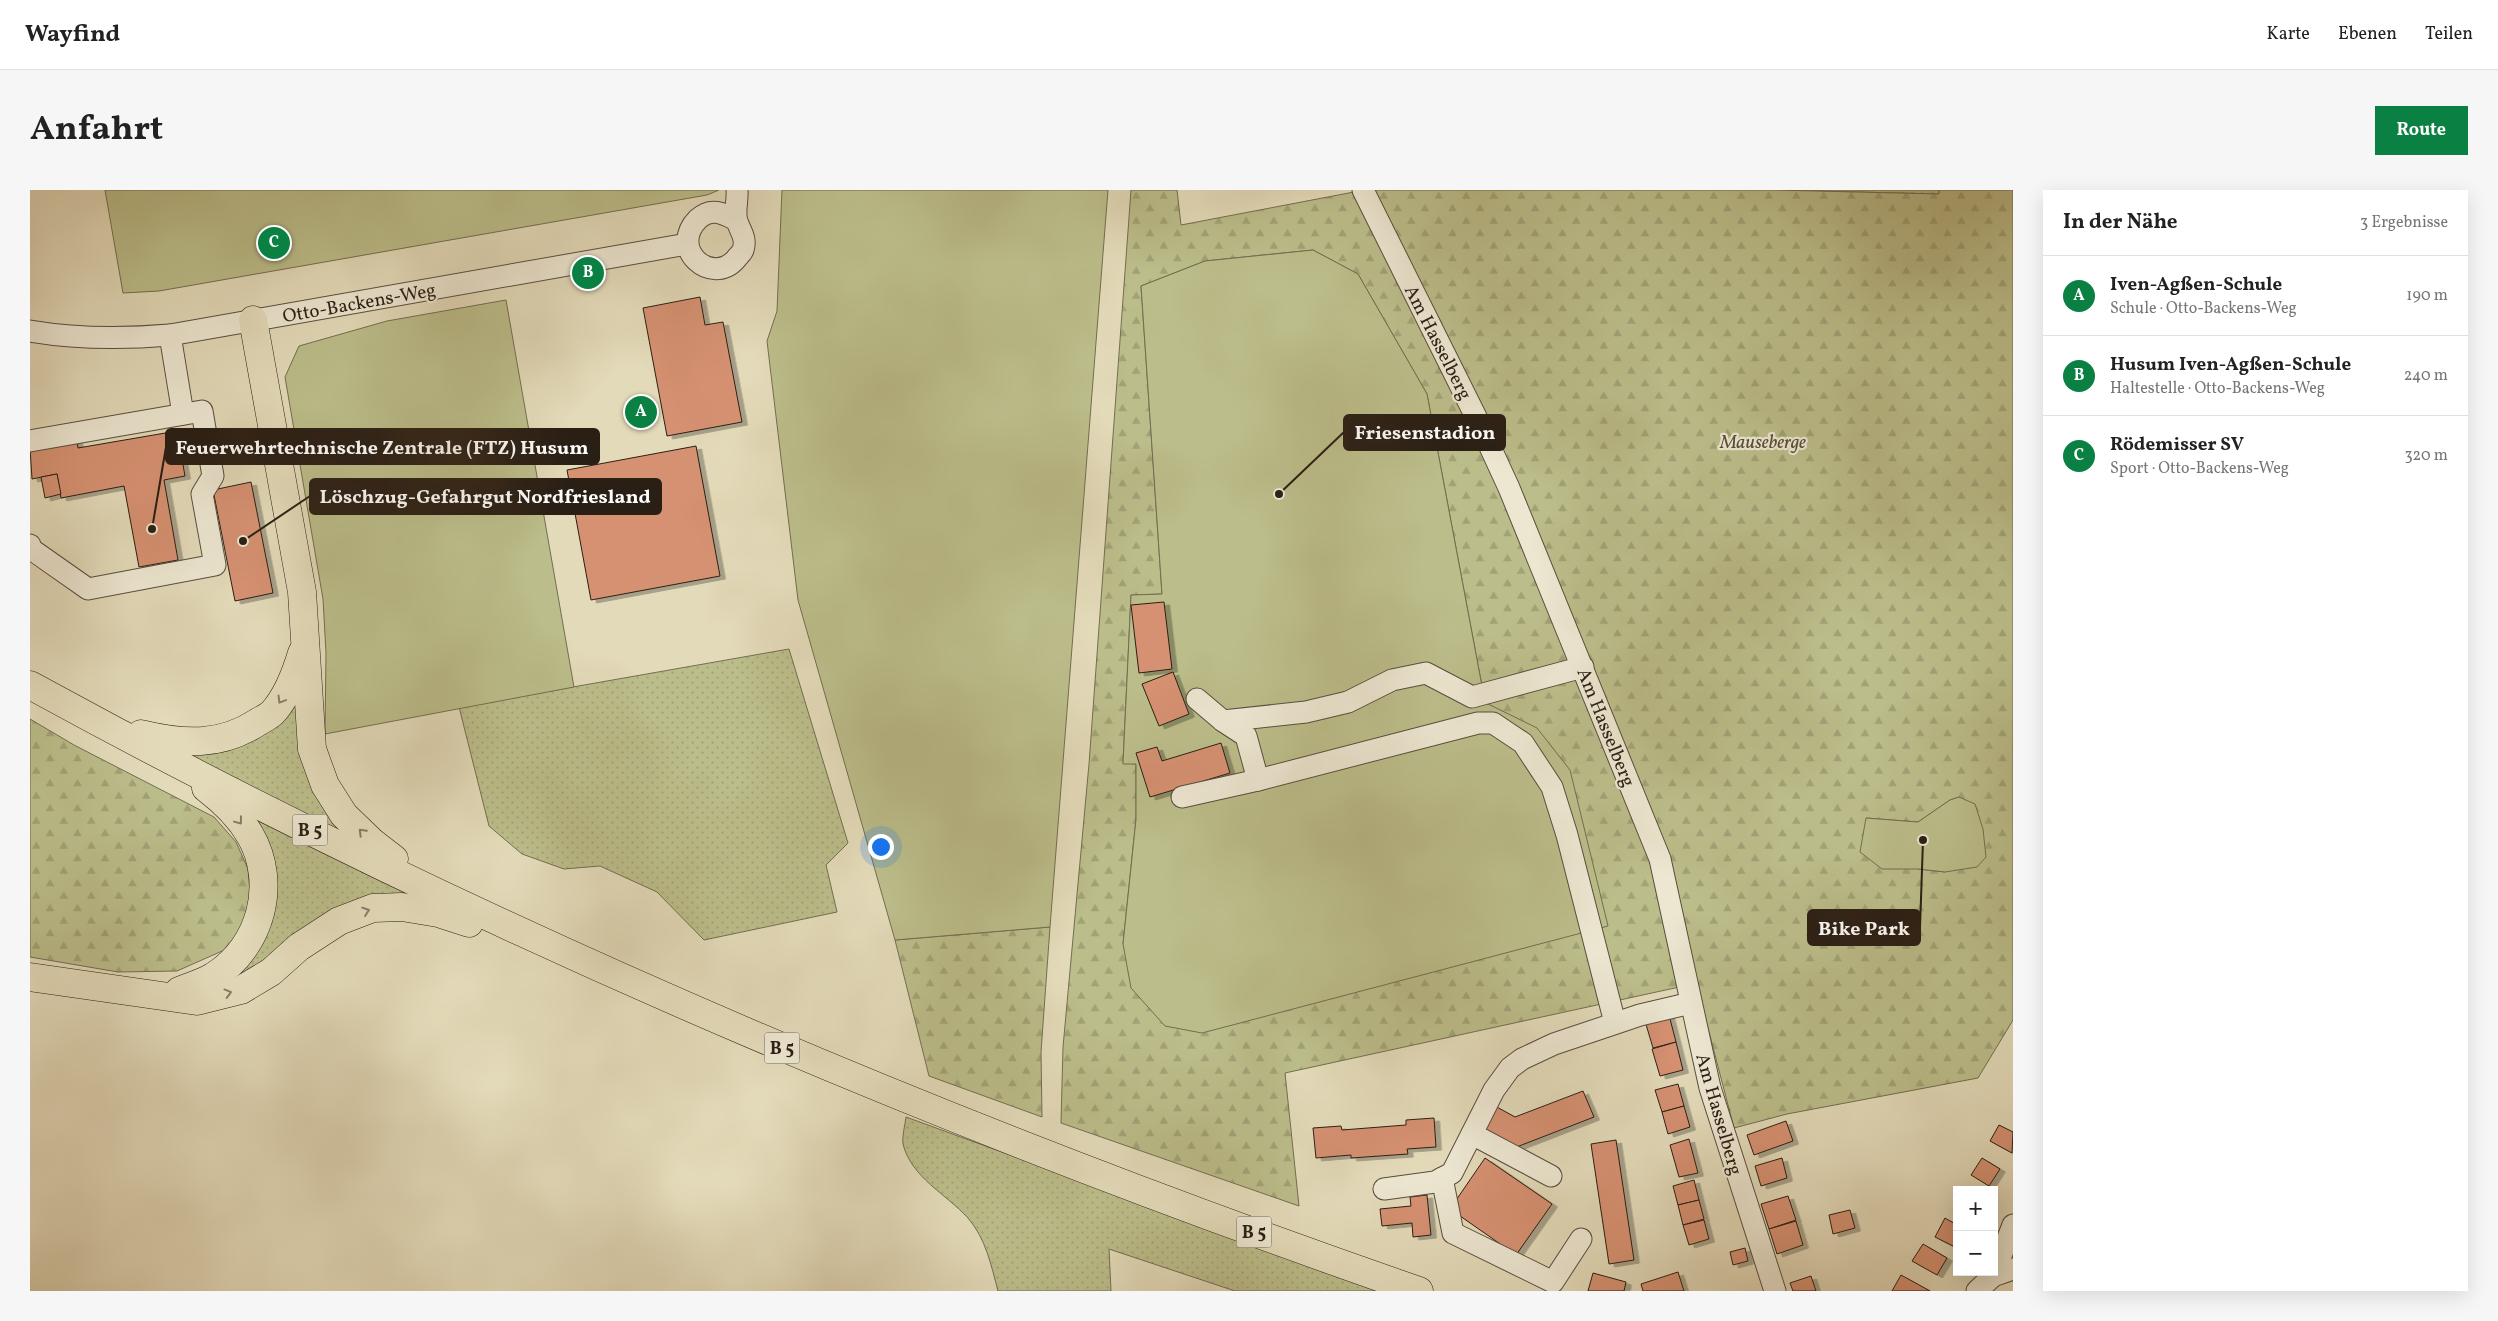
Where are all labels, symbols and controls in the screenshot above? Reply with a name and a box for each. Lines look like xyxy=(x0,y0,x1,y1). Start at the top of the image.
text: Wayfind xyxy=(25,18,120,52)
text: Karte xyxy=(2266,22,2310,47)
text: Ebenen xyxy=(2338,22,2397,47)
text: Teilen xyxy=(2425,22,2473,47)
text: Anfahrt xyxy=(30,106,163,154)
button: Route xyxy=(2375,106,2468,155)
text: In der Nähe xyxy=(2063,208,2178,237)
text: 3 Ergebnisse xyxy=(2360,212,2448,234)
pin: C xyxy=(258,224,290,262)
pin: B xyxy=(572,254,604,292)
text: Iven-Agßen-Schule xyxy=(2110,272,2282,298)
street label: Otto-Backens-Weg xyxy=(281,278,438,330)
street label: Am Hasselberg xyxy=(1397,281,1477,405)
text: A xyxy=(2073,285,2085,307)
text: 190 m xyxy=(2406,285,2448,307)
text: Schule · Otto-Backens-Weg xyxy=(2110,298,2297,320)
text: Husum Iven-Agßen-Schule xyxy=(2110,352,2351,378)
text: B xyxy=(2074,365,2084,387)
text: 240 m xyxy=(2404,365,2448,387)
text: Haltestelle · Otto-Backens-Weg xyxy=(2110,378,2325,400)
pin: A xyxy=(625,393,657,431)
callout: Friesenstadion xyxy=(1344,415,1505,450)
text: Friesenstadion xyxy=(1354,420,1496,448)
callout: Feuerwehrtechnische Zentrale (FTZ) Husum xyxy=(166,429,599,464)
park label: Mauseberge xyxy=(1719,430,1806,456)
text: Rödemisser SV xyxy=(2110,432,2244,458)
text: Feuerwehrtechnische Zentrale (FTZ) Husum xyxy=(176,435,588,463)
text: C xyxy=(2074,445,2084,467)
text: 320 m xyxy=(2404,445,2448,467)
text: Sport · Otto-Backens-Weg xyxy=(2110,458,2289,480)
callout: Löschzug-Gefahrgut Nordfriesland xyxy=(310,479,661,514)
text: Löschzug-Gefahrgut Nordfriesland xyxy=(319,484,651,512)
street label: Am Hasselberg xyxy=(1570,665,1641,791)
one-way arrow xyxy=(277,695,287,704)
road number: B 5 xyxy=(292,814,328,846)
one-way arrow xyxy=(234,815,242,824)
one-way arrow xyxy=(359,829,368,838)
your location xyxy=(868,834,894,860)
one-way arrow xyxy=(361,907,370,917)
callout: Bike Park xyxy=(1808,910,1920,945)
text: Bike Park xyxy=(1818,916,1910,944)
one-way arrow xyxy=(223,988,232,999)
road number: B 5 xyxy=(764,1032,800,1064)
street label: Am Hasselberg xyxy=(1688,1051,1748,1179)
map controls xyxy=(1953,1186,1998,1276)
button: + xyxy=(1953,1186,1998,1231)
road number: B 5 xyxy=(1236,1216,1272,1248)
button: − xyxy=(1953,1231,1998,1276)

